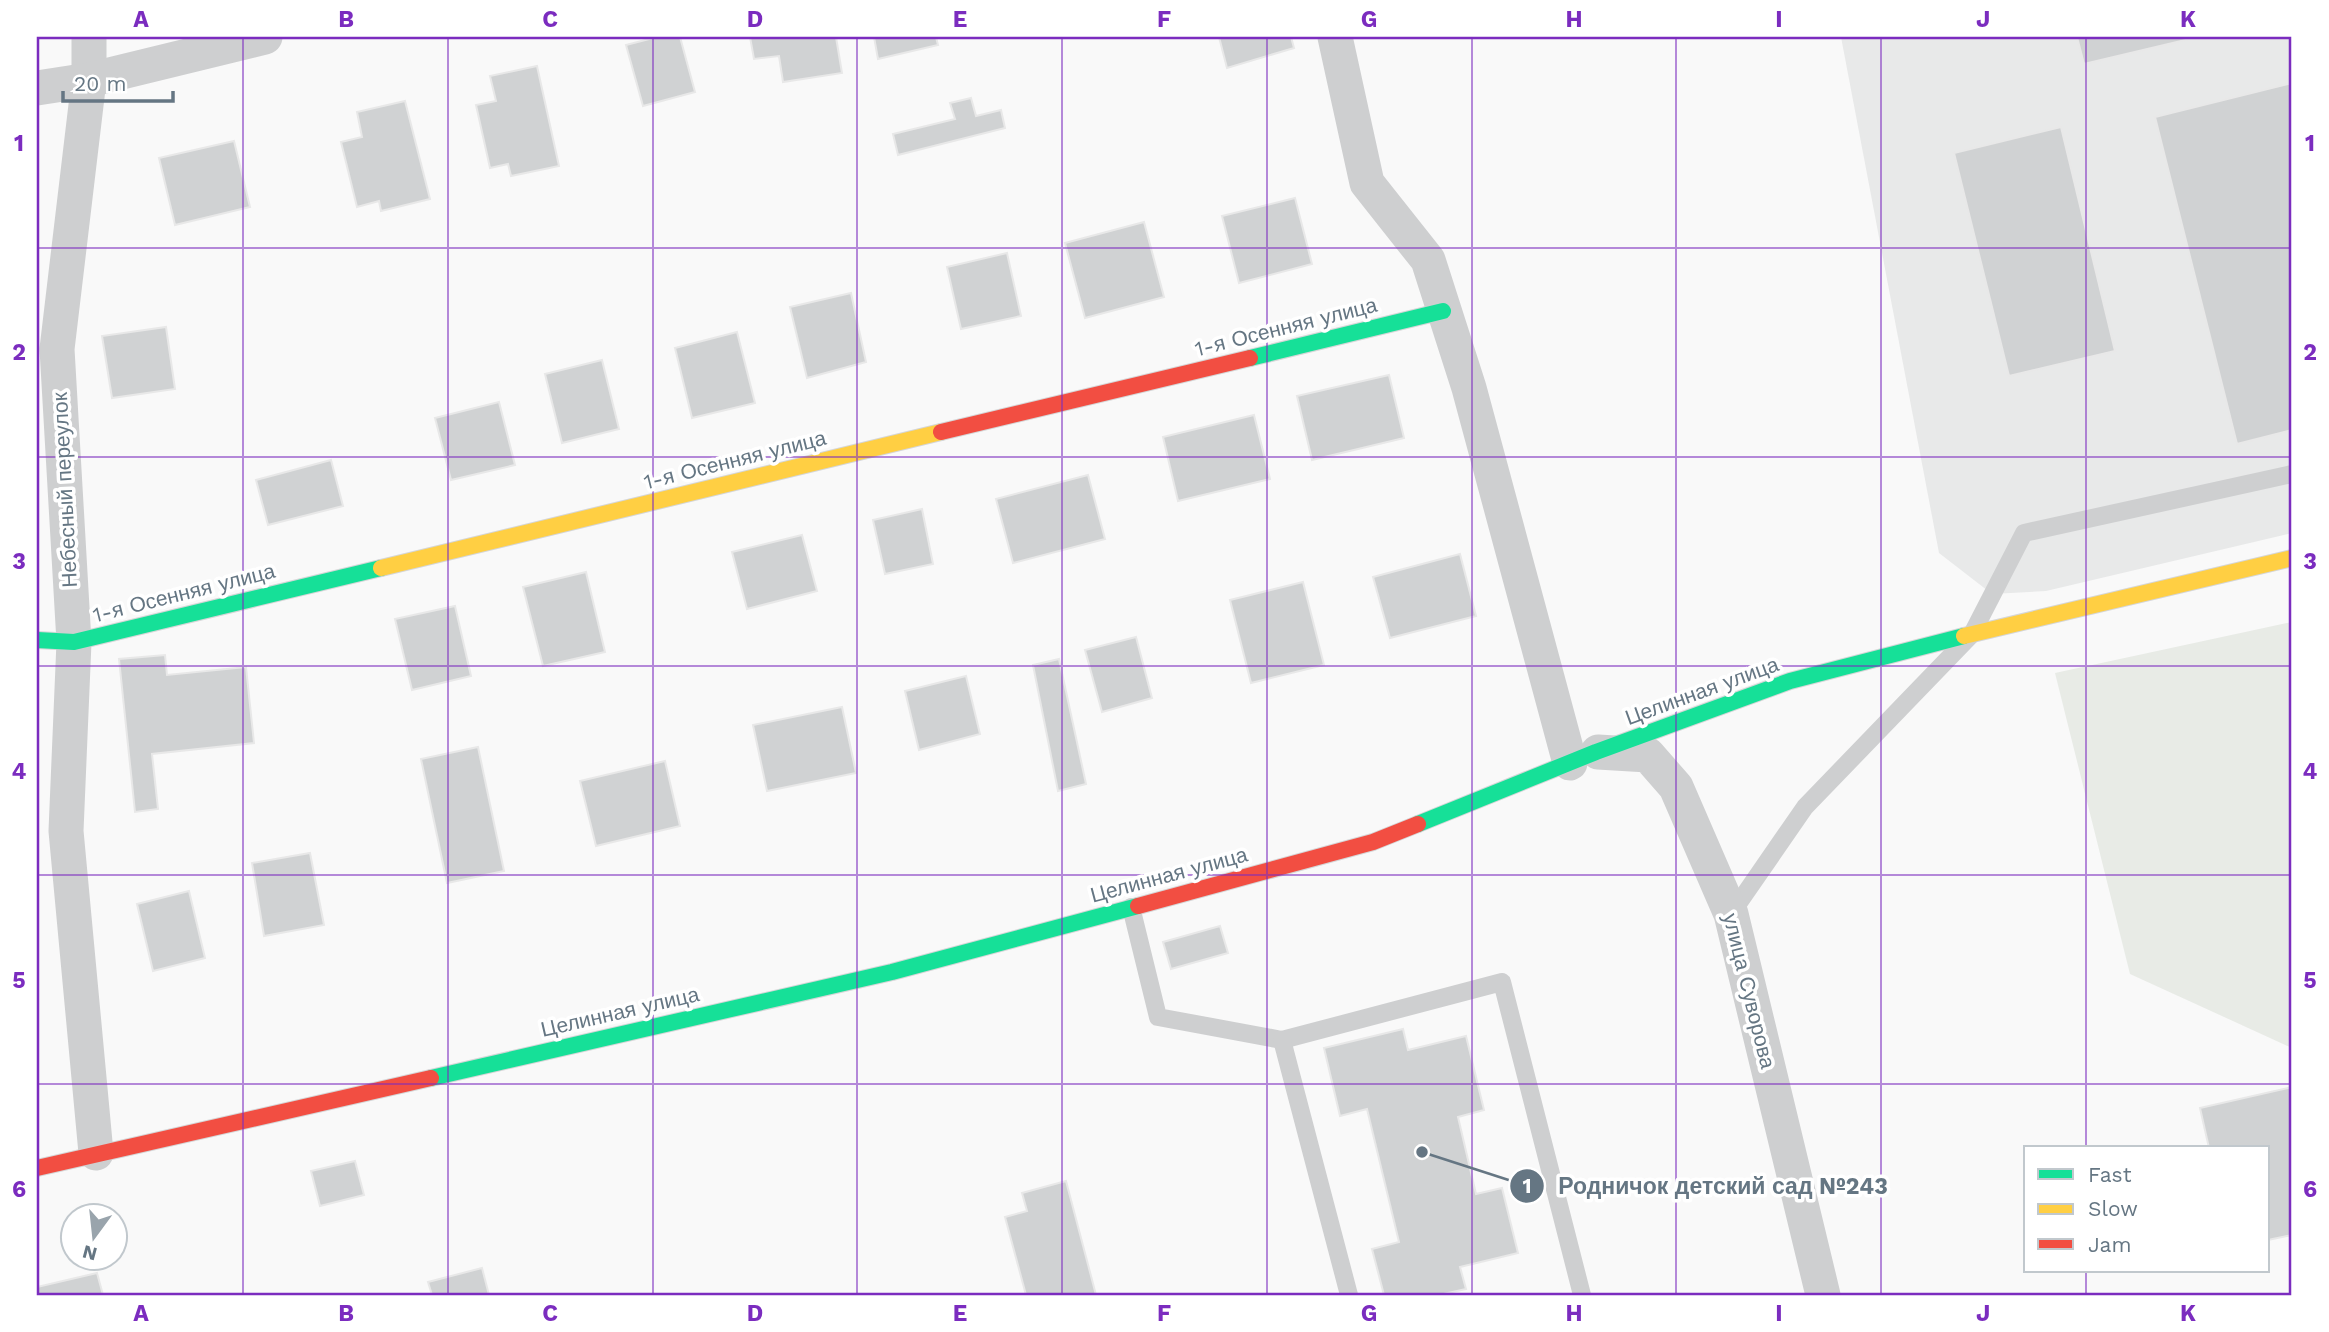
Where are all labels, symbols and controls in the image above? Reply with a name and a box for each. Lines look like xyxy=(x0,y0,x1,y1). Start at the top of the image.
text: A xyxy=(133,6,149,33)
text: B xyxy=(338,6,354,33)
text: C xyxy=(542,6,558,33)
text: D xyxy=(747,6,763,33)
text: E xyxy=(953,6,967,33)
text: F xyxy=(1157,6,1171,33)
text: G xyxy=(1361,6,1377,33)
text: H xyxy=(1565,6,1583,33)
text: I xyxy=(1775,6,1783,33)
text: J xyxy=(1976,6,1990,33)
text: K xyxy=(2180,6,2196,33)
scale bar xyxy=(63,60,173,104)
text: 20 m xyxy=(74,71,126,96)
text: 1 xyxy=(14,130,24,157)
text: 1 xyxy=(2305,130,2315,157)
street label: 1-я Осенняя улица xyxy=(1192,292,1380,361)
text: 2 xyxy=(12,339,26,366)
text: 2 xyxy=(2303,339,2317,366)
street label: Небесный переулок xyxy=(47,391,82,588)
street label: 1-я Осенняя улица xyxy=(641,425,829,494)
text: 3 xyxy=(12,548,26,575)
text: 3 xyxy=(2303,548,2317,575)
street label: 1-я Осенняя улица xyxy=(90,558,278,627)
street label: Целинная улица xyxy=(1622,651,1782,730)
text: 4 xyxy=(12,758,27,785)
text: 4 xyxy=(2303,758,2318,785)
street label: Целинная улица xyxy=(1088,841,1250,908)
street label: улица Суворова xyxy=(1718,911,1781,1071)
text: 5 xyxy=(12,967,26,994)
text: 5 xyxy=(2303,967,2317,994)
street label: Целинная улица xyxy=(538,981,702,1042)
legend xyxy=(2024,1146,2270,1272)
text: Fast xyxy=(2088,1162,2132,1187)
callout: Родничок детский сад №243 xyxy=(1509,1164,1902,1208)
text: 1 xyxy=(1522,1173,1532,1198)
text: Родничок детский сад №243 xyxy=(1558,1173,1888,1200)
text: 6 xyxy=(12,1176,26,1203)
text: 6 xyxy=(2303,1176,2317,1203)
text: Slow xyxy=(2088,1196,2138,1221)
north arrow xyxy=(60,1202,130,1272)
text: Jam xyxy=(2088,1232,2131,1257)
text: N xyxy=(80,1240,100,1266)
text: A xyxy=(133,1300,149,1327)
text: B xyxy=(338,1300,354,1327)
text: C xyxy=(542,1300,558,1327)
text: D xyxy=(747,1300,763,1327)
text: E xyxy=(953,1300,967,1327)
text: F xyxy=(1157,1300,1171,1327)
text: G xyxy=(1361,1300,1377,1327)
text: H xyxy=(1565,1300,1583,1327)
text: I xyxy=(1775,1300,1783,1327)
text: J xyxy=(1976,1300,1990,1327)
text: K xyxy=(2180,1300,2196,1327)

